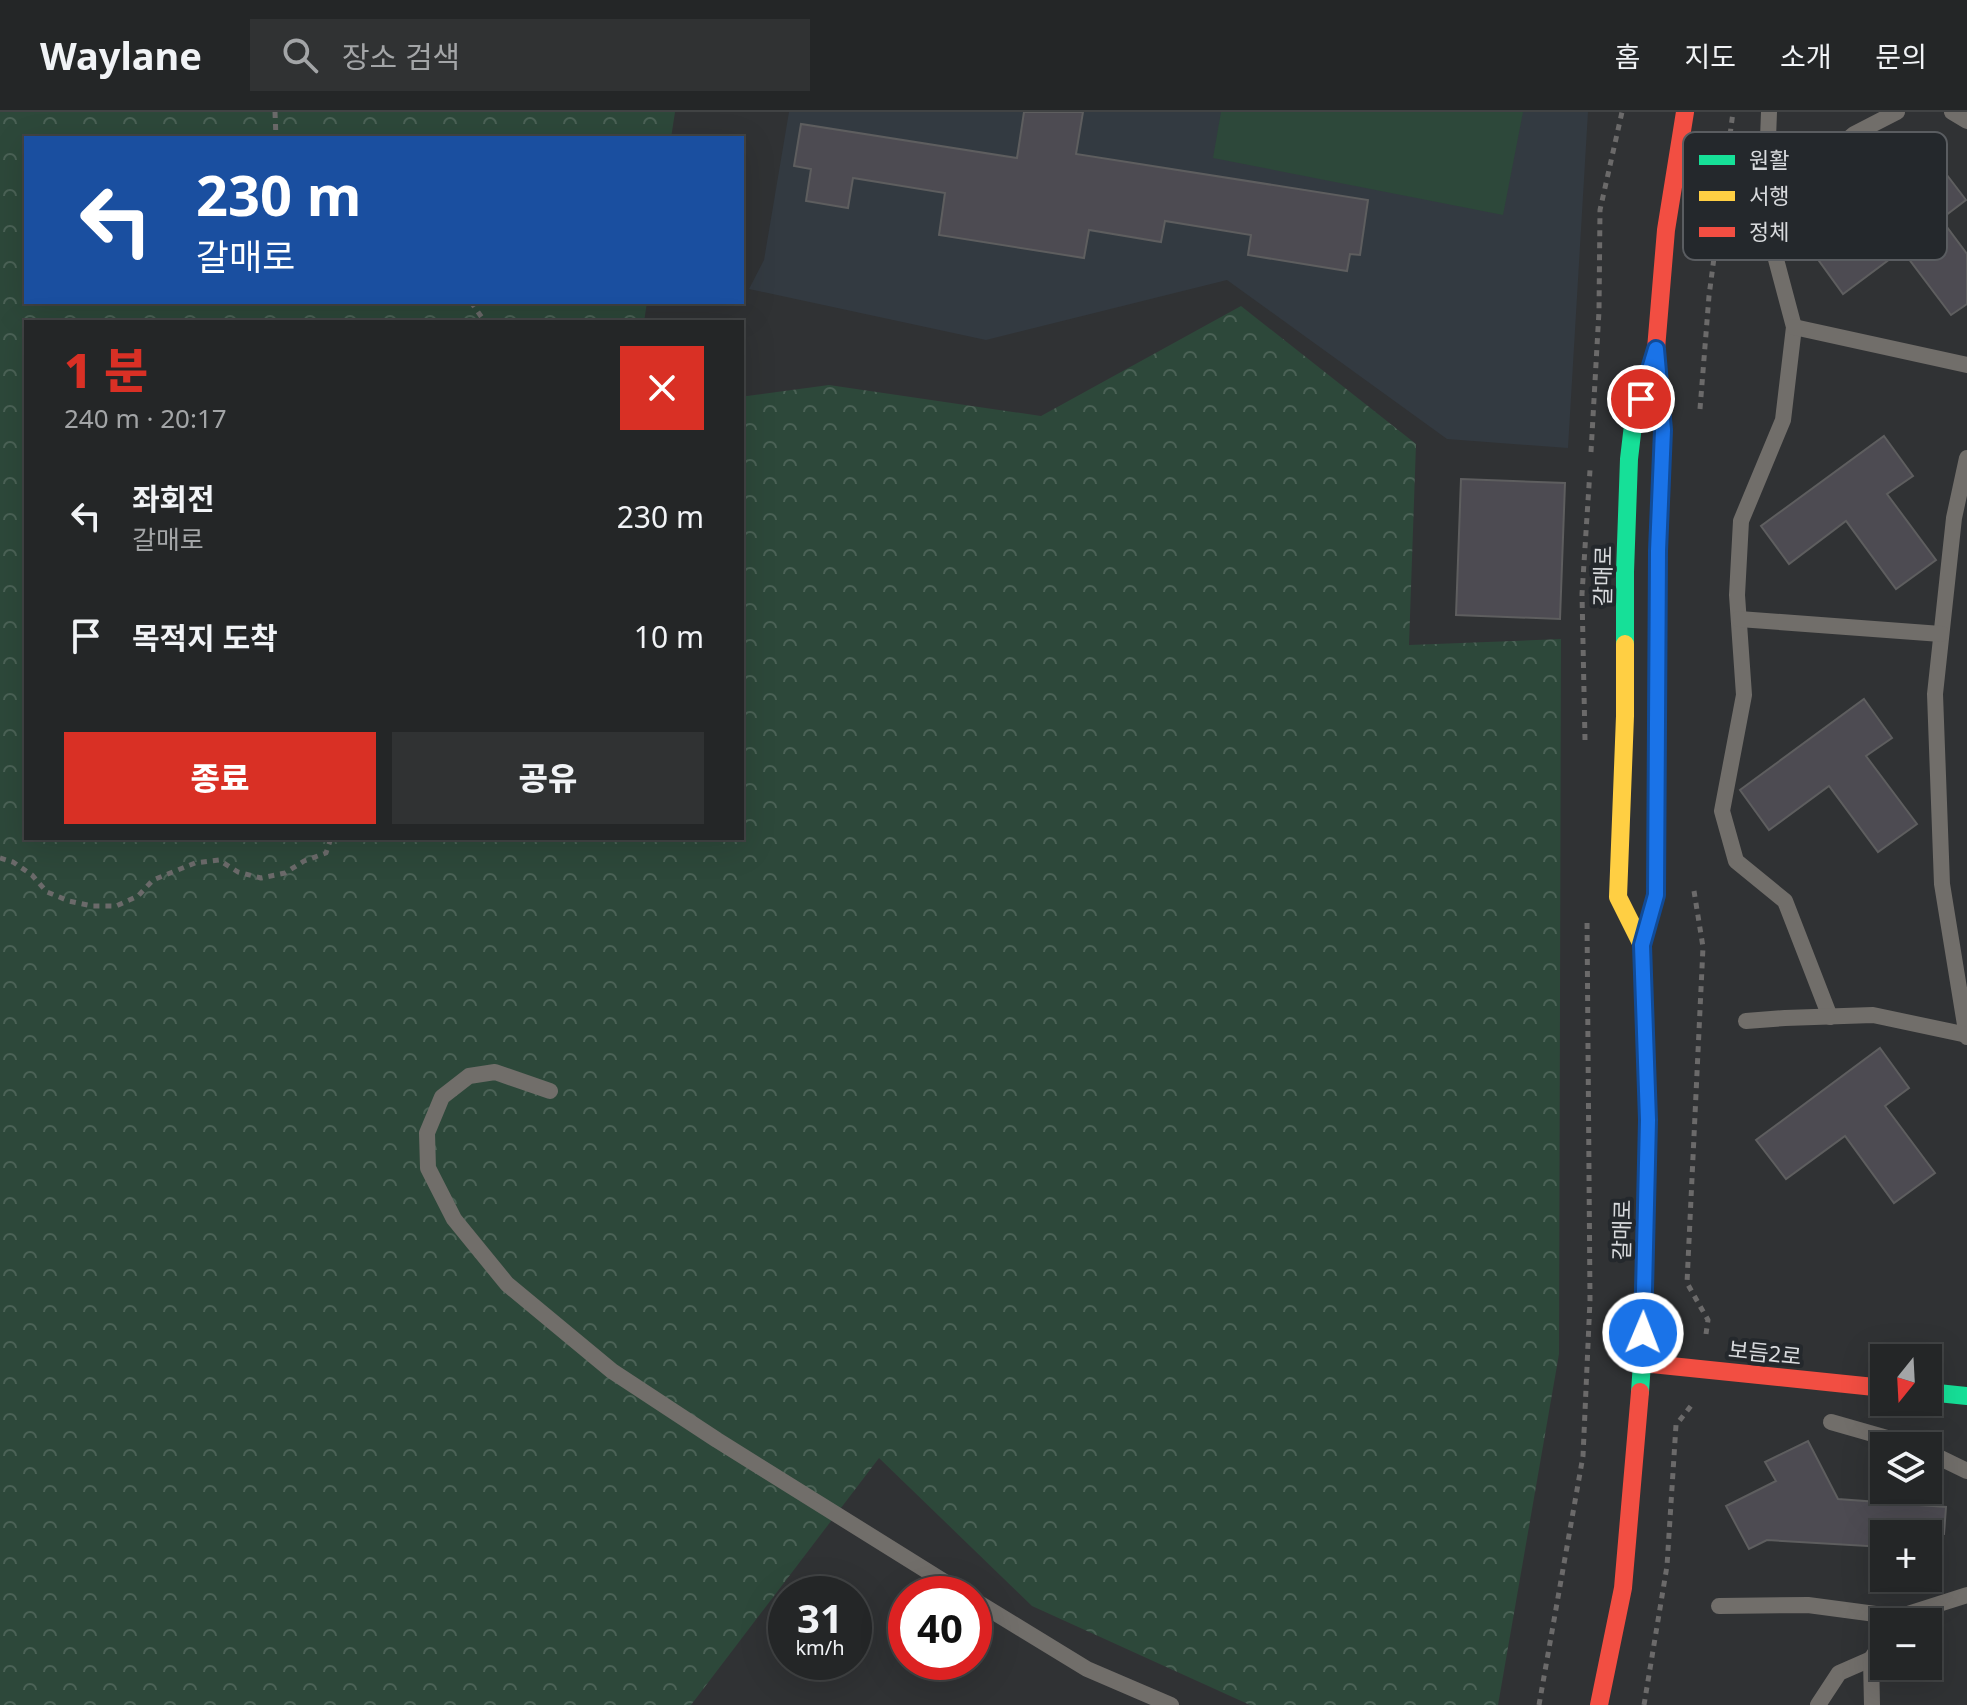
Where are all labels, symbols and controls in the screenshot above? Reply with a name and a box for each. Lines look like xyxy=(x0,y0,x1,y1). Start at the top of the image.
search box xyxy=(250,19,810,91)
text: Waylane xyxy=(40,29,202,81)
icon: search xyxy=(278,33,322,77)
text: 장소 검색 xyxy=(342,36,460,77)
text: 홈 xyxy=(1615,37,1640,75)
text: 지도 xyxy=(1684,37,1736,75)
text: 소개 xyxy=(1780,37,1831,75)
text: 문의 xyxy=(1875,37,1927,75)
legend xyxy=(1683,132,1947,260)
text: 원활 xyxy=(1749,144,1789,174)
text: 230 m xyxy=(196,156,361,232)
icon: left xyxy=(64,168,168,272)
text: 서행 xyxy=(1749,180,1789,210)
text: 정체 xyxy=(1749,216,1789,246)
text: 갈매로 xyxy=(196,232,295,281)
text: 1 분 xyxy=(64,337,148,402)
button: close xyxy=(620,346,704,430)
pin xyxy=(1607,365,1675,433)
icon: arrive xyxy=(1619,377,1663,421)
text: 240 m · 20:17 xyxy=(64,400,227,436)
text: 좌회전 xyxy=(132,478,215,519)
icon: left xyxy=(64,494,108,538)
text: 230 m xyxy=(617,496,704,537)
text: 갈매로 xyxy=(132,521,204,557)
street label: 갈매로 xyxy=(1586,545,1618,607)
icon: arrive xyxy=(64,614,108,658)
text: 10 m xyxy=(634,616,704,657)
text: 목적지 도착 xyxy=(132,617,278,658)
button: 종료 xyxy=(64,732,376,824)
button: 공유 xyxy=(392,732,704,824)
street label: 갈매로 xyxy=(1605,1199,1637,1261)
position arrow xyxy=(1601,1291,1685,1375)
street label: 보듬2로 xyxy=(1727,1333,1803,1371)
north arrow xyxy=(1870,1344,1942,1416)
map controls xyxy=(1870,1344,1942,1680)
button: layers xyxy=(1870,1432,1942,1504)
button: + xyxy=(1870,1520,1942,1592)
speed limit sign: 40 xyxy=(888,1576,992,1680)
text: 31 xyxy=(797,1590,843,1645)
button: − xyxy=(1870,1608,1942,1680)
text: km/h xyxy=(795,1634,845,1661)

